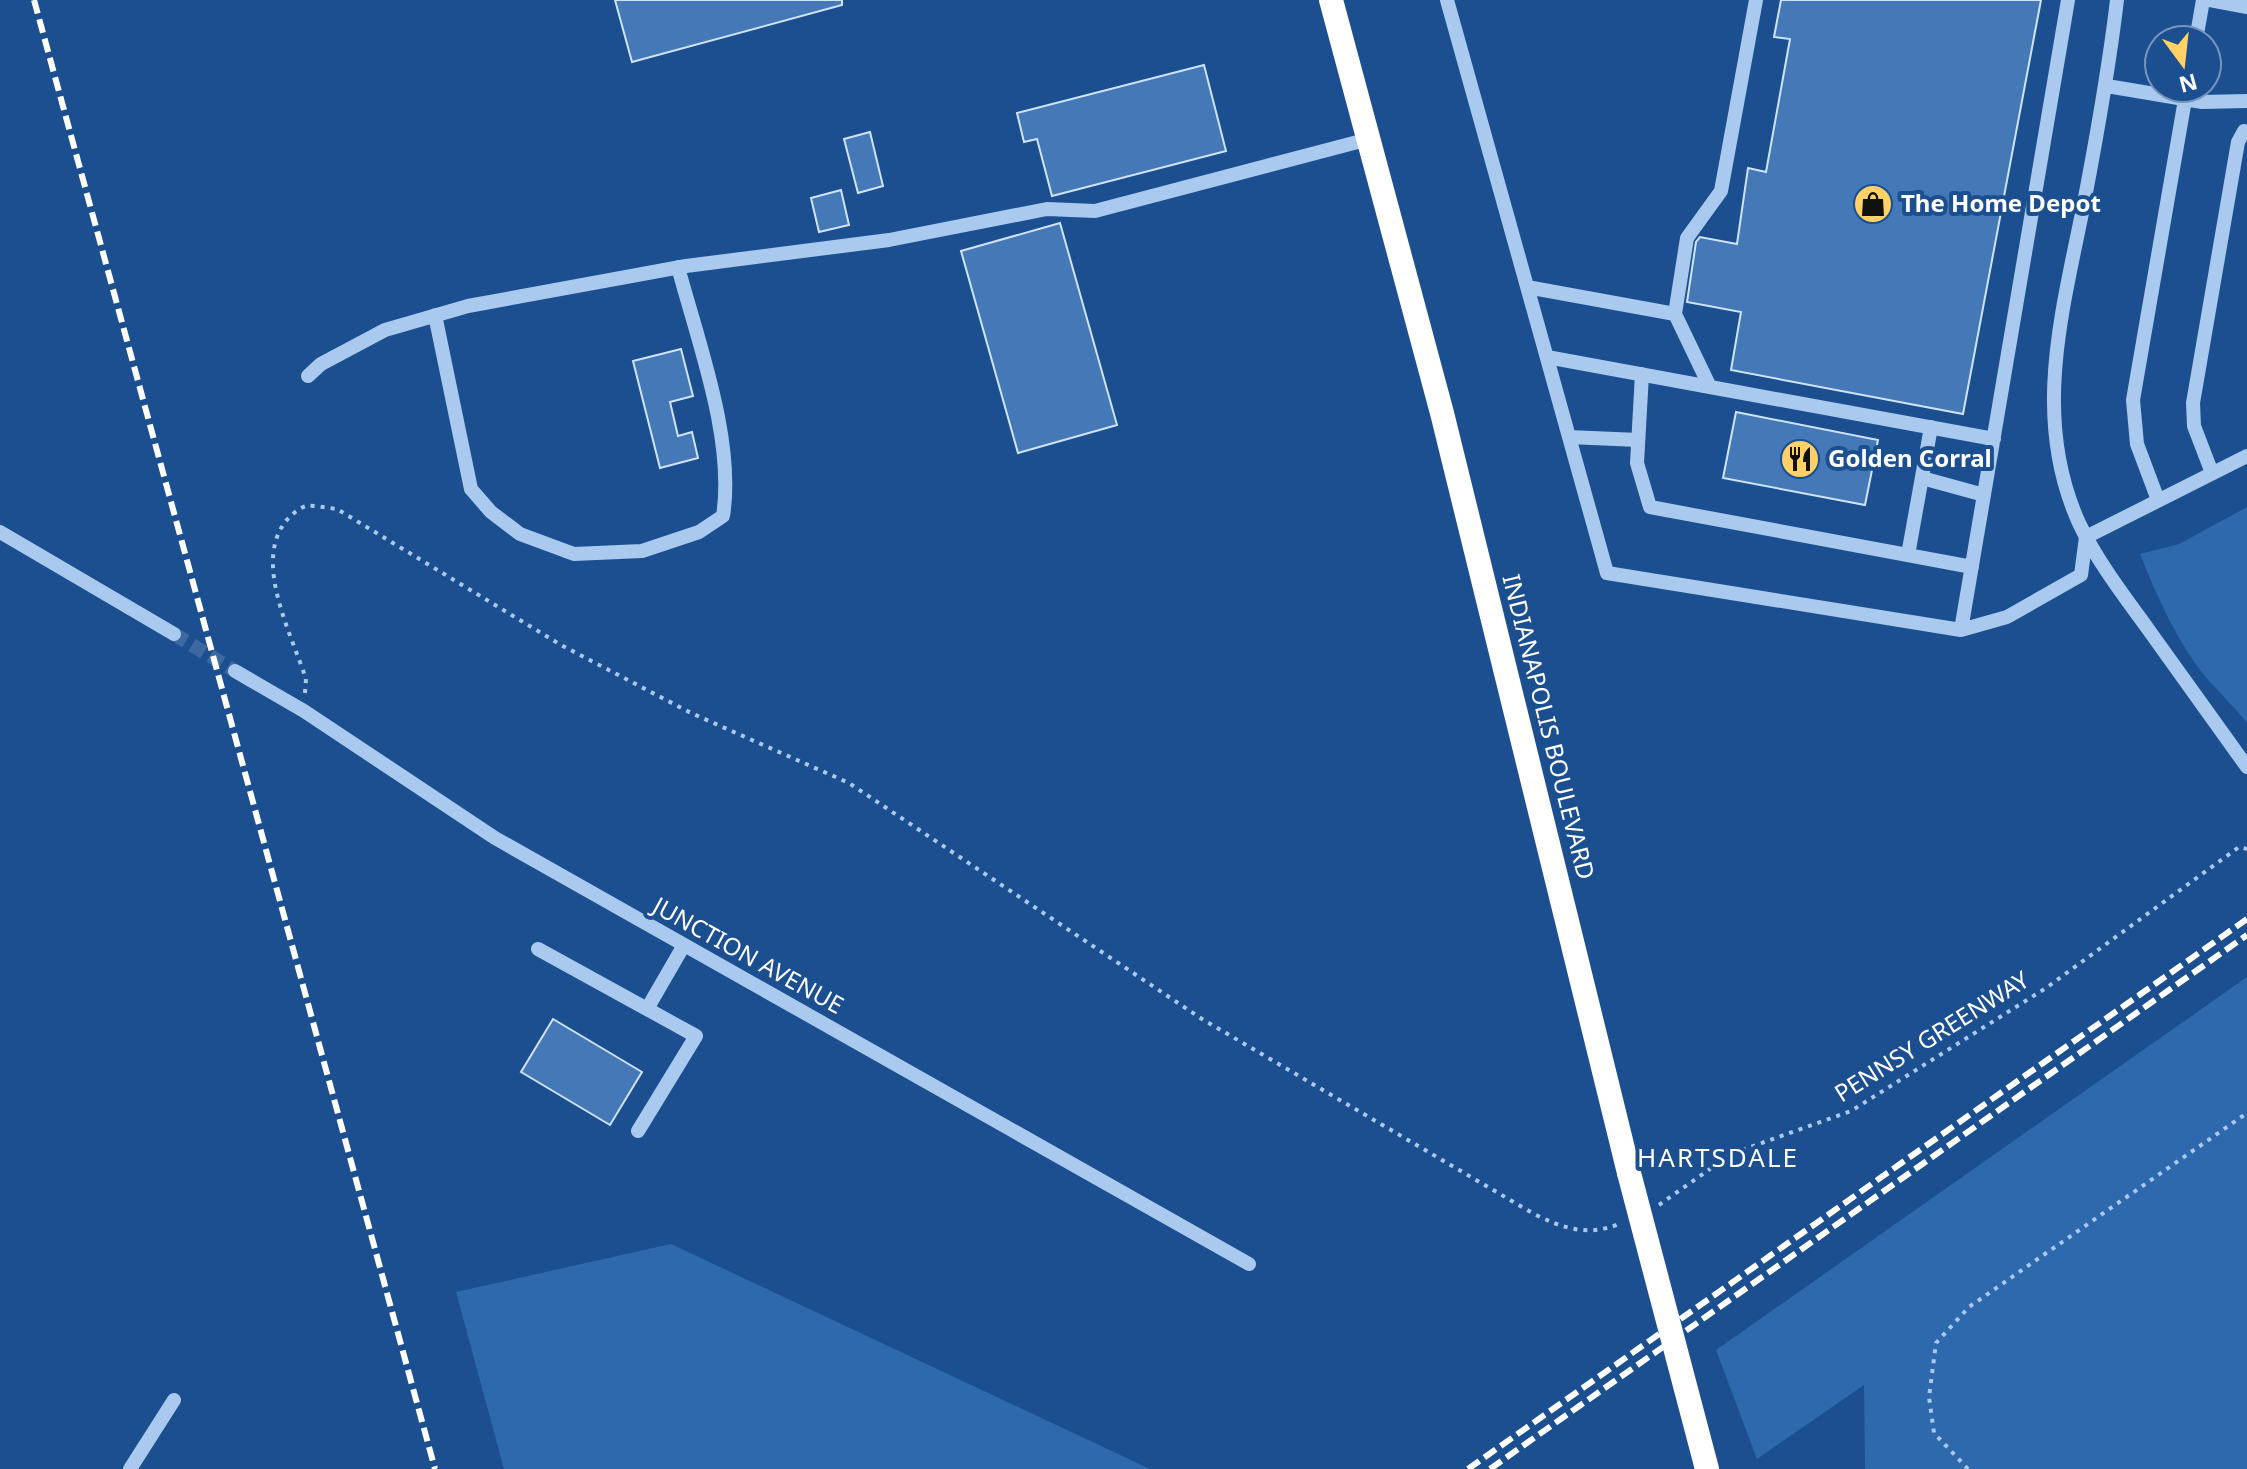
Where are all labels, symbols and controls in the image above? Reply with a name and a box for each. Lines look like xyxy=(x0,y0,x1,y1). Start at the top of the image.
north arrow xyxy=(2143,24,2223,104)
text: N xyxy=(2176,67,2201,101)
shop icon: The Home Depot xyxy=(1852,183,1894,225)
place label: The Home Depot xyxy=(1901,186,2101,219)
restaurant icon: Golden Corral xyxy=(1779,438,1821,480)
place label: Golden Corral xyxy=(1828,441,1992,474)
street label: INDIANAPOLIS BOULEVARD xyxy=(1496,571,1603,883)
street label: JUNCTION AVENUE xyxy=(646,888,850,1021)
street label: PENNSY GREENWAY xyxy=(1828,962,2035,1109)
district label: HARTSDALE xyxy=(1637,1139,1799,1175)

